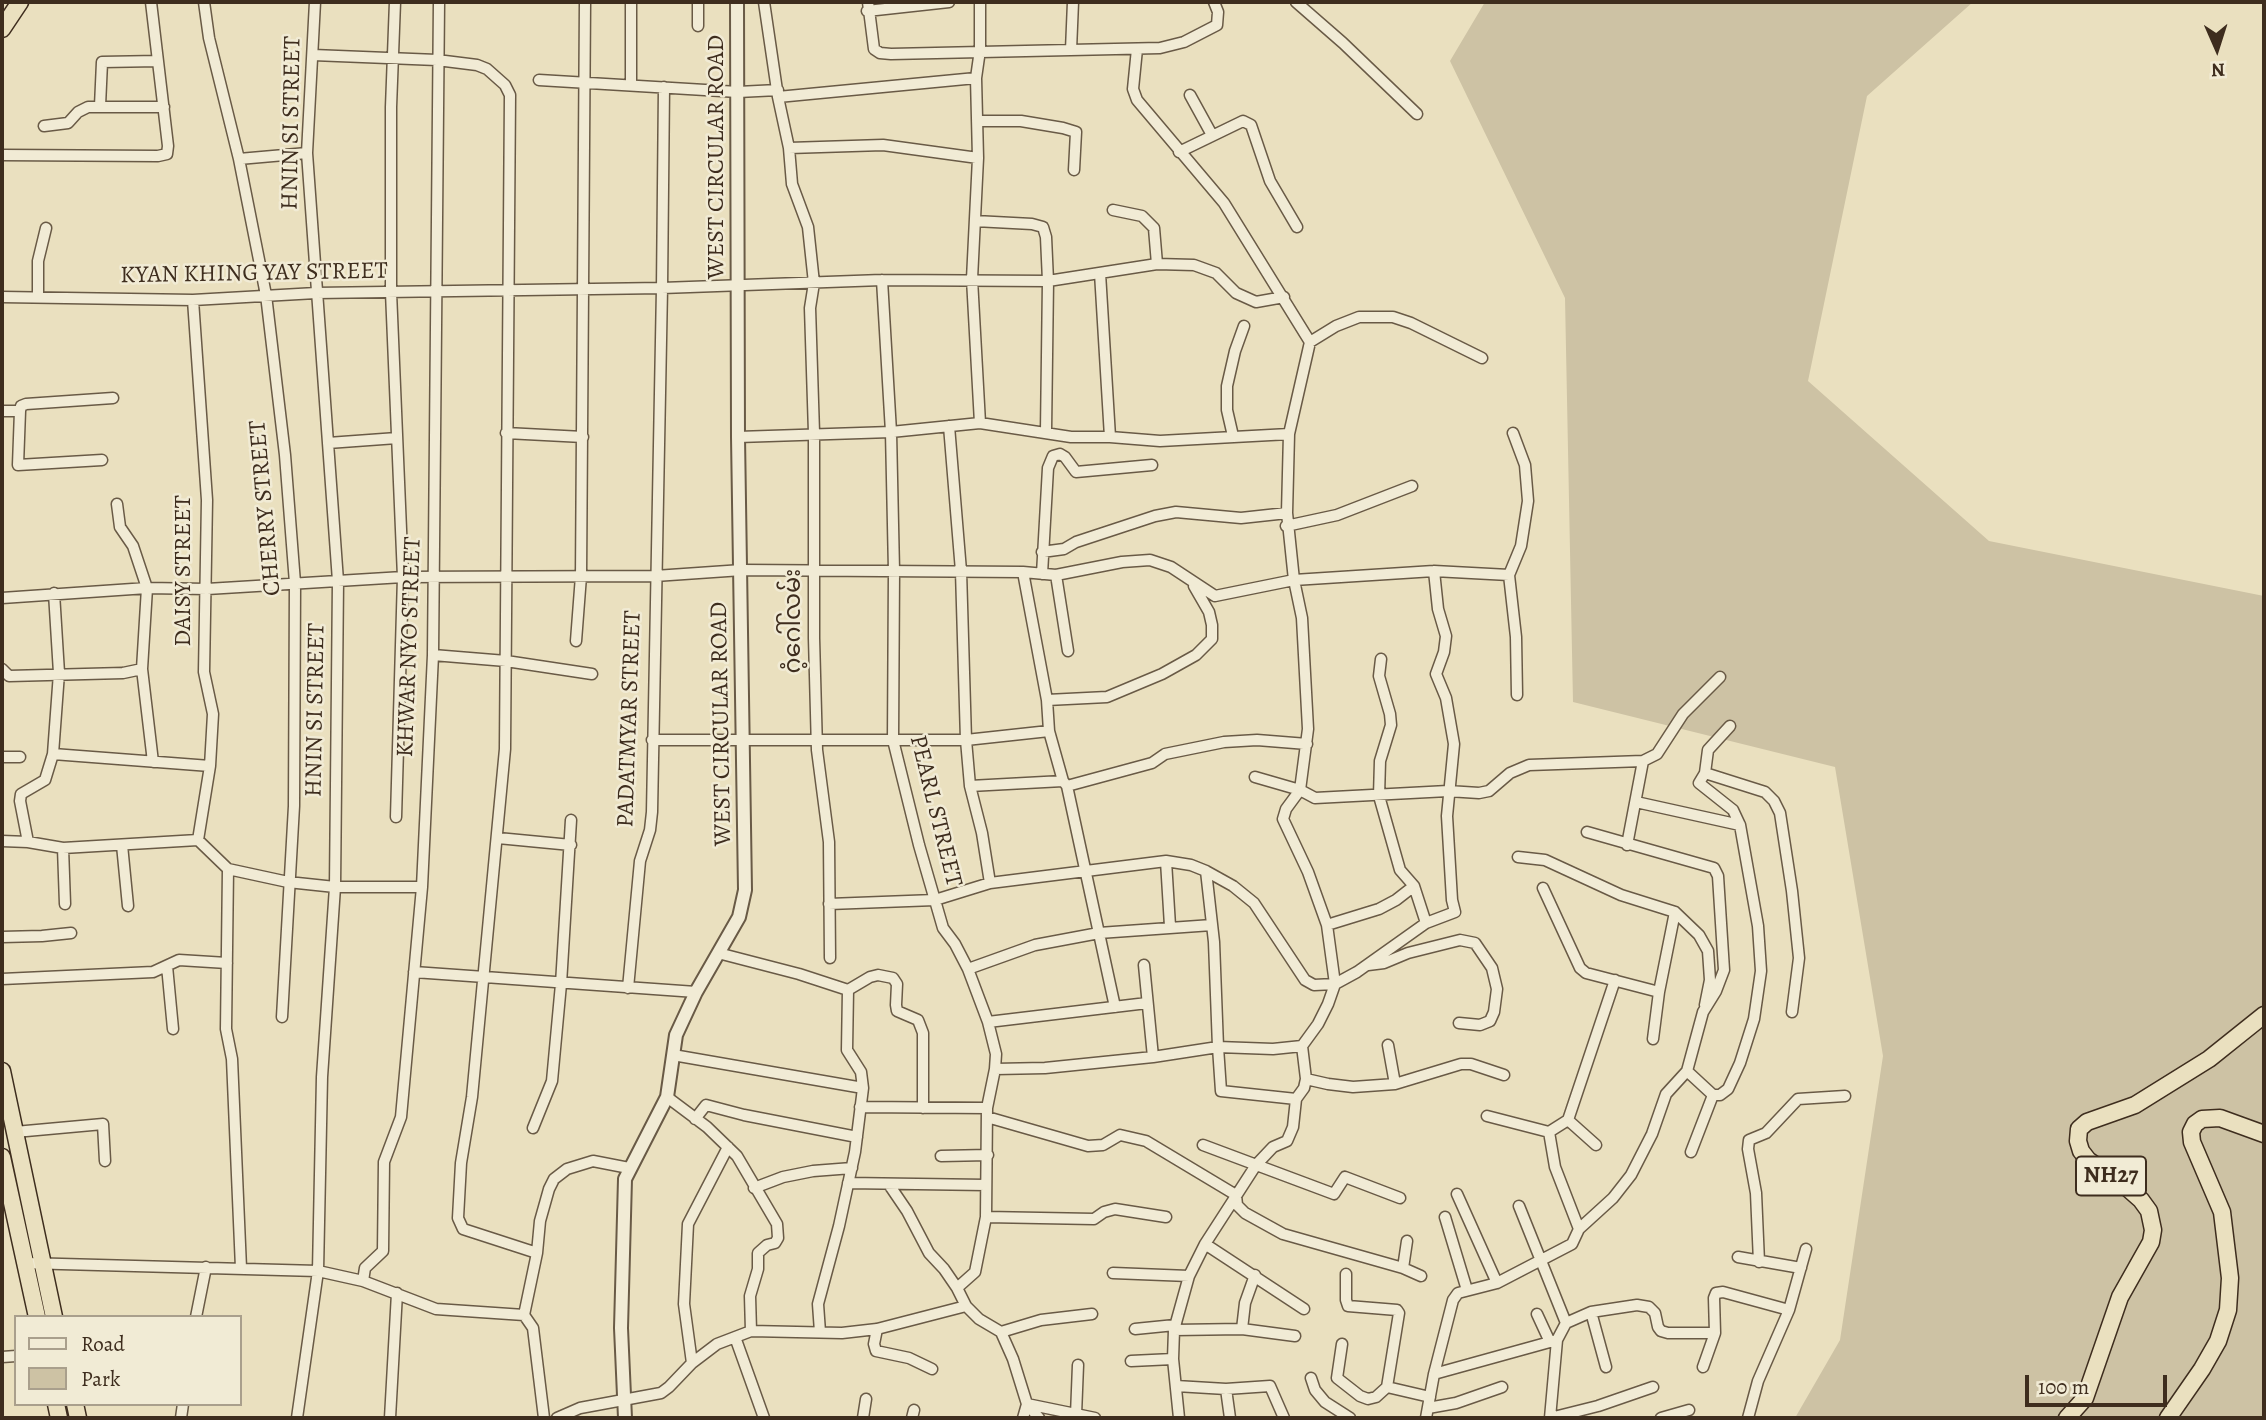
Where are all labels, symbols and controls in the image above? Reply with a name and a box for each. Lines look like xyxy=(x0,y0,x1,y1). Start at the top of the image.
north arrow xyxy=(2182,14,2252,84)
street label: WEST CIRCULAR ROAD xyxy=(703,35,731,279)
street label: HNIN SI STREET xyxy=(276,36,308,210)
text: N xyxy=(2211,57,2226,83)
street label: KYAN KHING YAY STREET xyxy=(120,257,388,291)
street label: CHERRY STREET xyxy=(244,419,288,597)
street label: DAISY STREET xyxy=(170,495,198,647)
street label: KHWAR NYO STREET xyxy=(392,536,428,758)
street label: ဂံ့ဂေါ်လမ်း xyxy=(780,569,808,673)
street label: WEST CIRCULAR ROAD xyxy=(705,602,739,846)
street label: PADATMYAR STREET xyxy=(612,610,648,828)
street label: HNIN SI STREET xyxy=(300,623,332,797)
street label: PEARL STREET xyxy=(902,732,968,890)
road number: NH27 xyxy=(2076,1156,2146,1196)
legend xyxy=(14,1315,242,1406)
text: Road xyxy=(81,1330,125,1358)
scale bar xyxy=(2028,1360,2170,1404)
text: Park xyxy=(81,1365,120,1393)
text: 100 m xyxy=(2038,1373,2089,1401)

